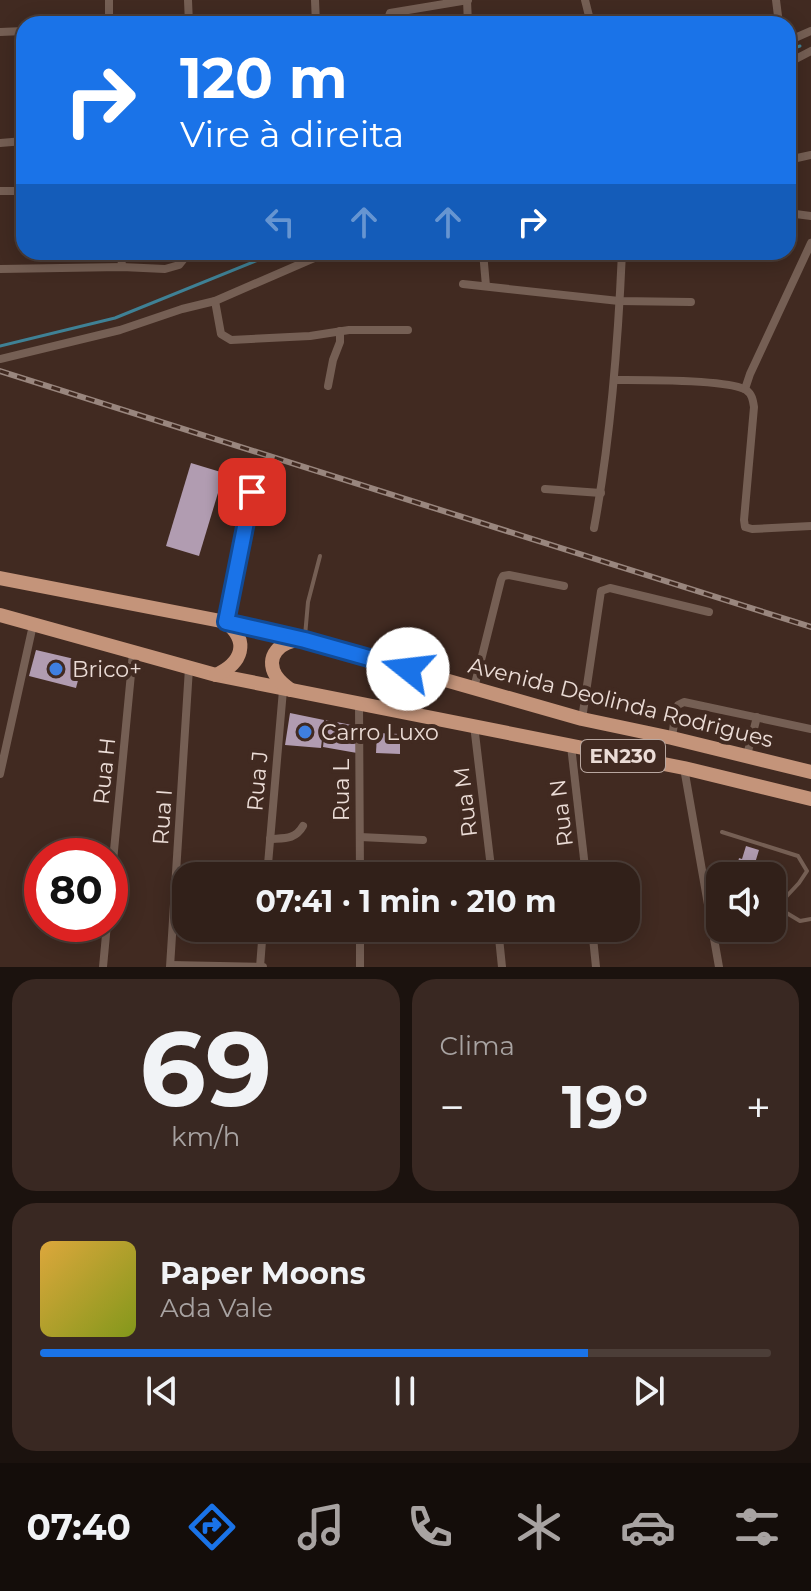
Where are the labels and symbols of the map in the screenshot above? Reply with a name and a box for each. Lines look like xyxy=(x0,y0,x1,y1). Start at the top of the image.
pin xyxy=(218,458,286,526)
position arrow xyxy=(366,627,450,711)
street label: Avenida Deolinda Rodrigues xyxy=(466,651,776,754)
place label: Brico+ xyxy=(72,656,142,683)
marker: Brico+ xyxy=(47,660,65,678)
place label: Carro Luxo xyxy=(321,719,439,746)
marker: Carro Luxo xyxy=(296,723,314,741)
street label: Rua H xyxy=(88,736,121,806)
road number: EN230 xyxy=(581,740,665,772)
street label: Rua J xyxy=(241,750,274,812)
street label: Rua L xyxy=(328,759,355,821)
street label: Rua M xyxy=(448,765,483,839)
street label: Rua N xyxy=(544,778,579,848)
street label: Rua I xyxy=(147,788,178,846)
speed limit sign: 80 xyxy=(24,838,128,942)

